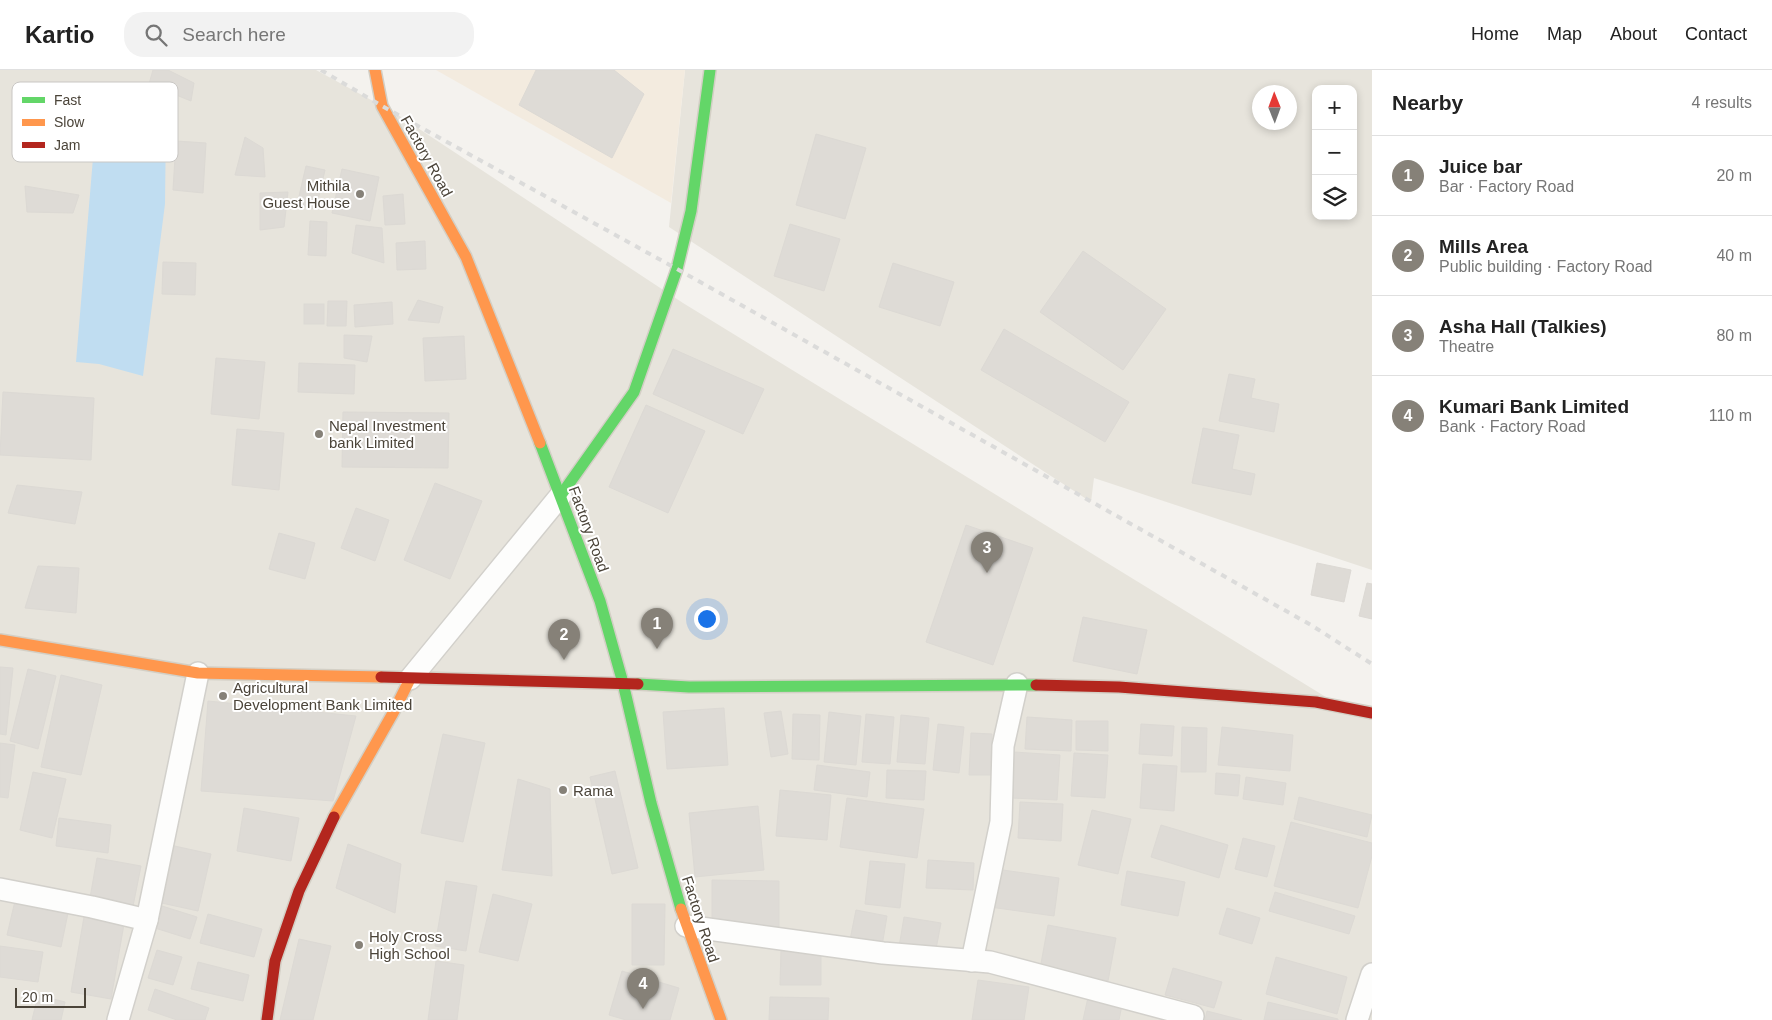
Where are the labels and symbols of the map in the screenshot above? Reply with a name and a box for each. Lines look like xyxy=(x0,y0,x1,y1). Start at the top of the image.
legend xyxy=(12,82,178,162)
north arrow xyxy=(1252,85,1297,130)
text: Fast xyxy=(54,92,81,108)
street label: Factory Road xyxy=(398,113,456,199)
text: Slow xyxy=(54,114,85,130)
text: Jam xyxy=(54,137,80,153)
place label: Mithila Guest House xyxy=(262,177,351,211)
marker: Mithila Guest House xyxy=(354,188,366,200)
place label: Nepal Investment bank Limited xyxy=(329,417,447,451)
marker: Nepal Investment bank Limited xyxy=(313,428,325,440)
street label: Factory Road xyxy=(566,484,612,574)
pin: 3 xyxy=(971,532,1003,573)
your location xyxy=(694,606,720,632)
pin: 1 xyxy=(641,608,673,649)
pin: 2 xyxy=(548,619,580,660)
place label: Agricultural Development Bank Limited xyxy=(233,679,412,713)
marker: Agricultural Development Bank Limited xyxy=(217,690,229,702)
place label: Rama xyxy=(573,782,614,799)
marker: Rama xyxy=(557,784,569,796)
street label: Factory Road xyxy=(679,874,723,964)
place label: Holy Cross High School xyxy=(369,928,450,962)
marker: Holy Cross High School xyxy=(353,939,365,951)
pin: 4 xyxy=(627,968,659,1009)
scale bar xyxy=(15,985,86,1008)

